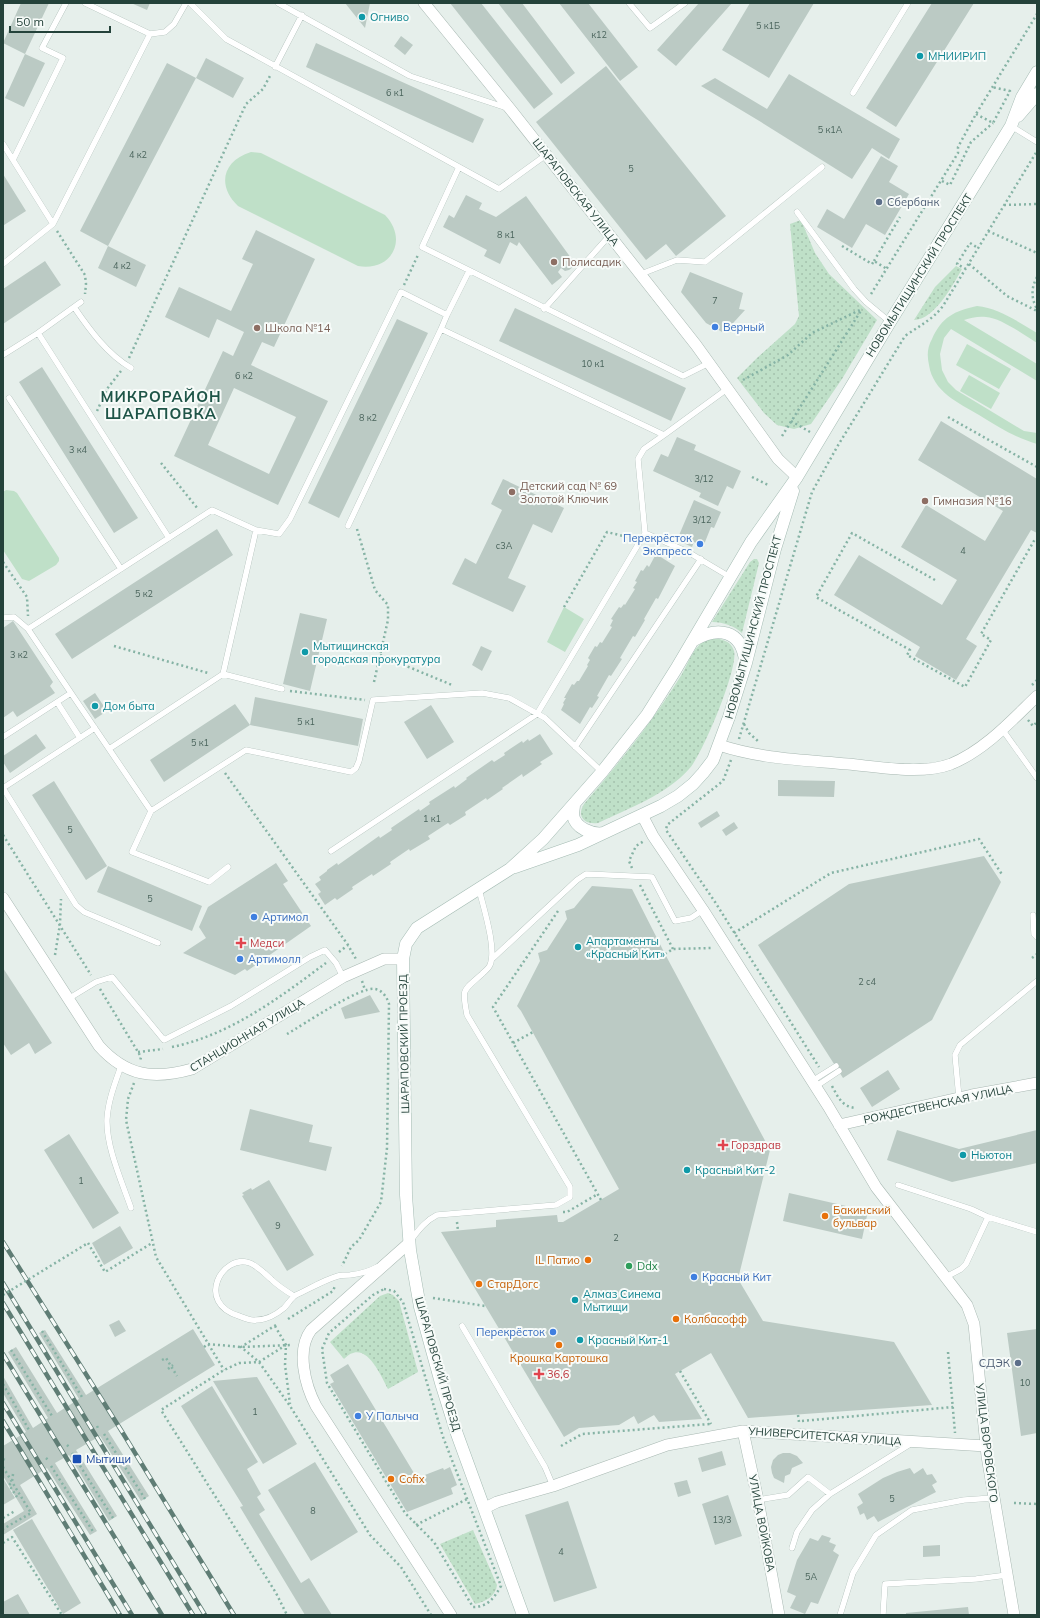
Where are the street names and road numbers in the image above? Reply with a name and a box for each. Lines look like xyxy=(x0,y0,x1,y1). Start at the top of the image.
street label: ШАРАПОВСКАЯ УЛИЦА xyxy=(530,135,622,249)
street label: НОВОМЫТИЩИНСКИЙ ПРОСПЕКТ xyxy=(863,190,975,359)
street label: НОВОМЫТИЩИНСКИЙ ПРОСПЕКТ xyxy=(722,533,784,721)
street label: ШАРАПОВСКИЙ ПРОЕЗД xyxy=(396,974,412,1114)
street label: СТАНЦИОННАЯ УЛИЦА xyxy=(187,995,307,1075)
street label: РОЖДЕСТВЕНСКАЯ УЛИЦА xyxy=(862,1081,1014,1127)
street label: ШАРАПОВСКИЙ ПРОЕЗД xyxy=(412,1295,464,1433)
street label: УЛИЦА ВОРОВСКОГО xyxy=(973,1381,1001,1504)
street label: УНИВЕРСИТЕТСКАЯ УЛИЦА xyxy=(747,1424,902,1448)
street label: УЛИЦА ВОЙКОВА xyxy=(745,1472,778,1573)

